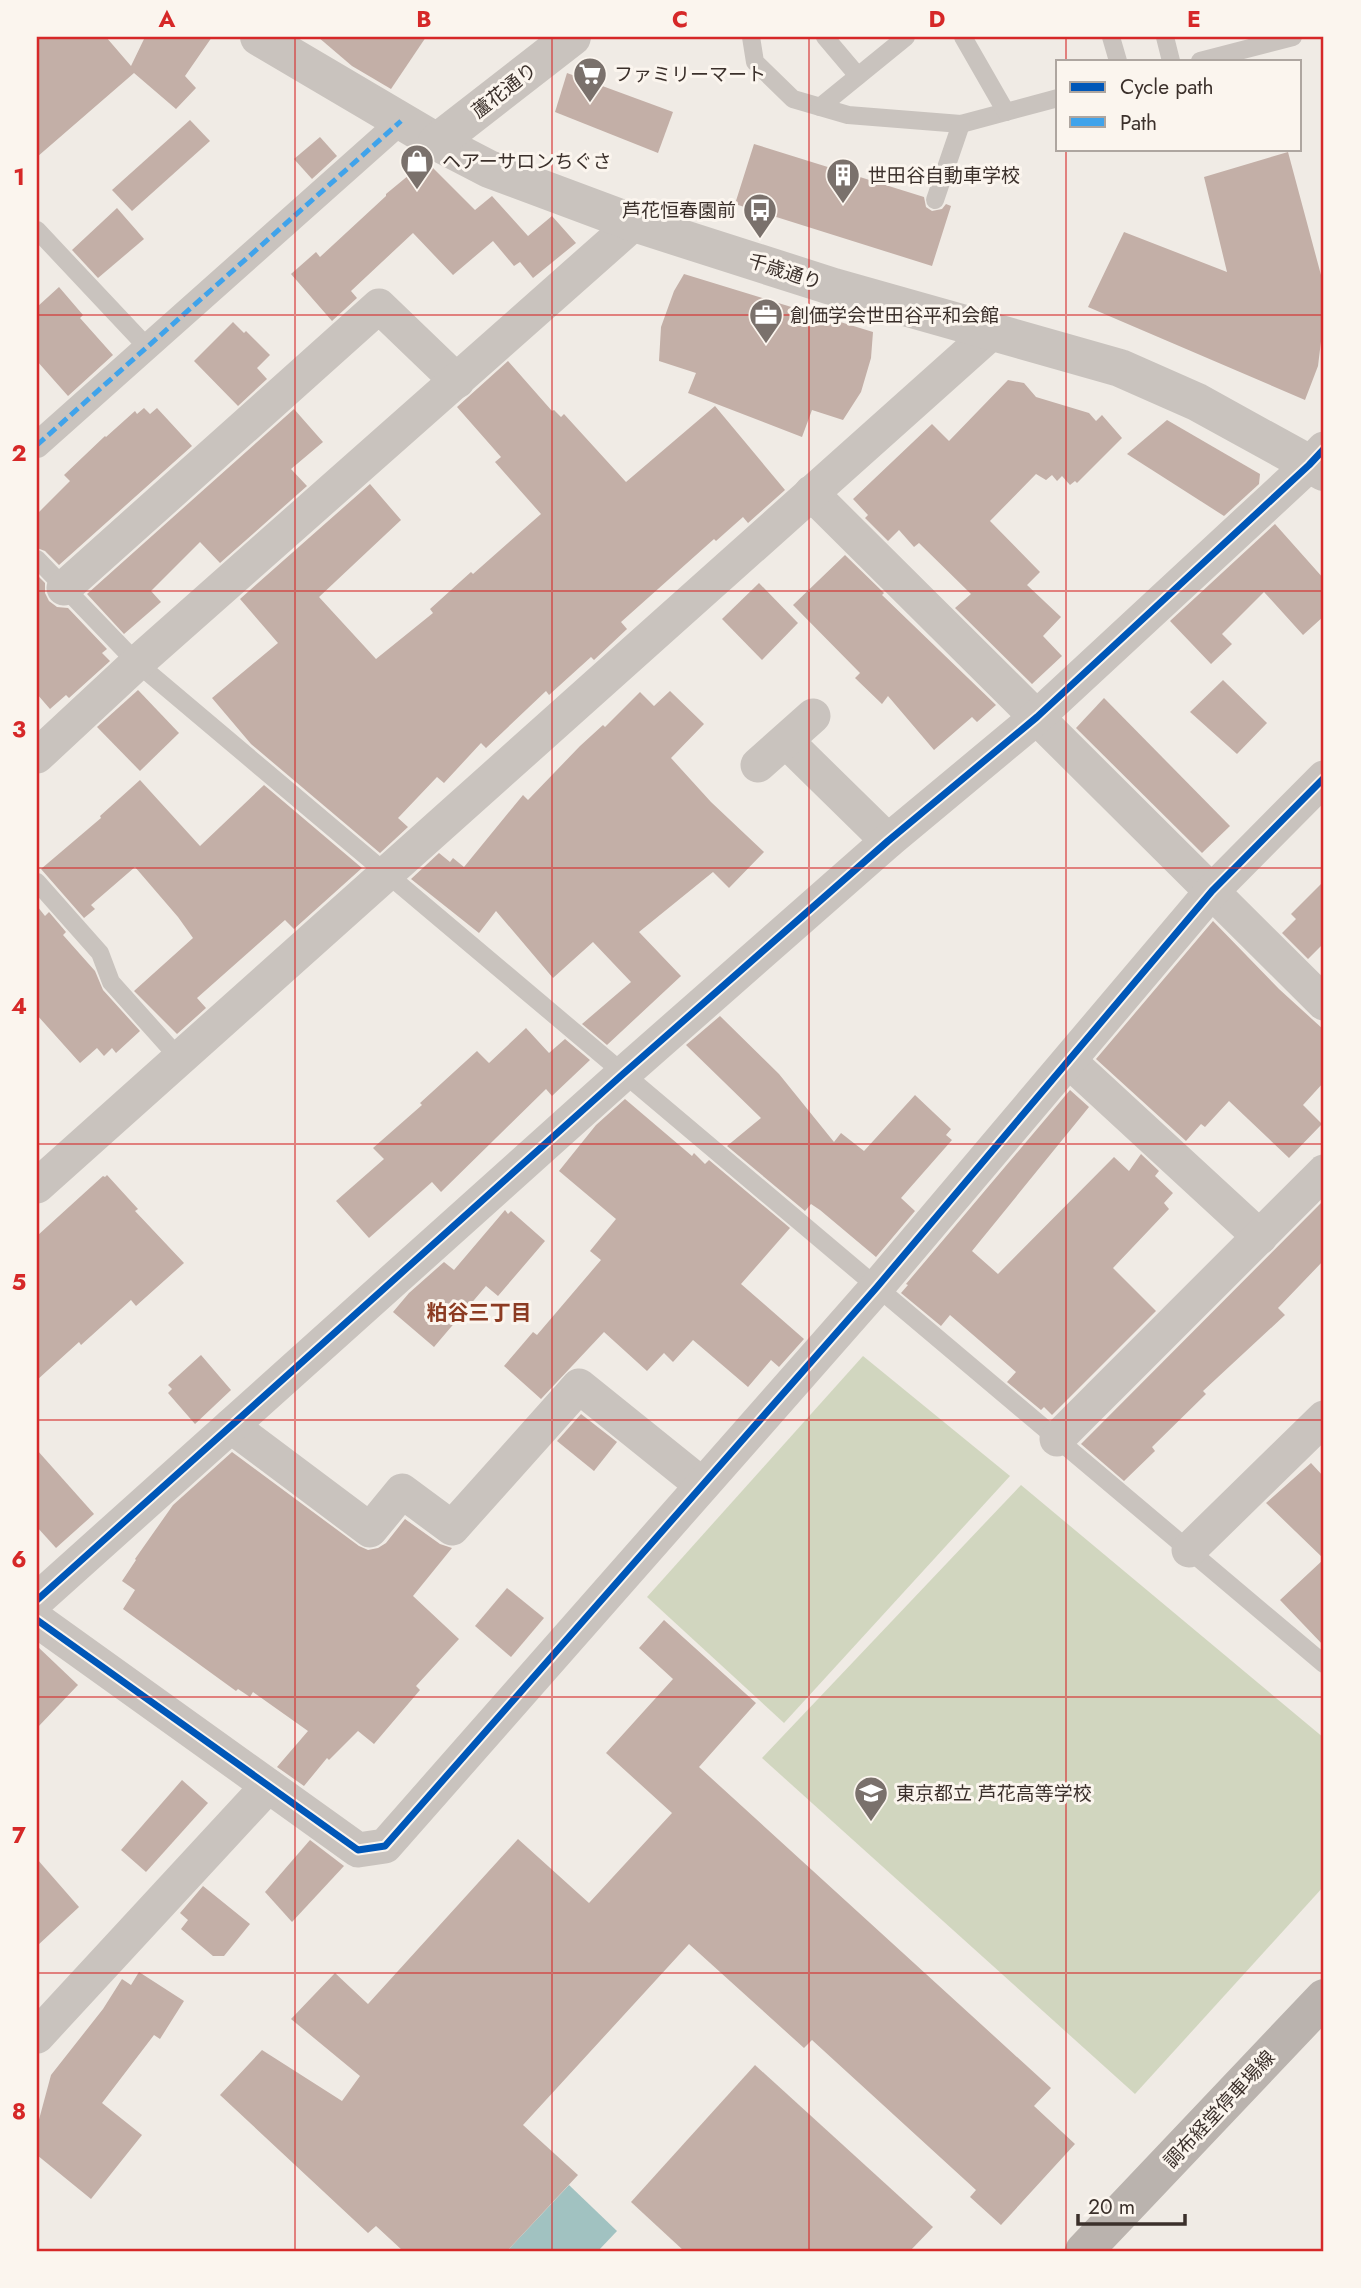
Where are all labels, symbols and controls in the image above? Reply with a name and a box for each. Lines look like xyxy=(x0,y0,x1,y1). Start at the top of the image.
text: A xyxy=(158,2,176,36)
text: B xyxy=(416,2,432,36)
text: C xyxy=(672,2,688,36)
text: D xyxy=(929,2,946,36)
text: E xyxy=(1187,2,1201,36)
supermarket icon: ファミリーマート xyxy=(571,55,609,104)
street label: 蘆花通り xyxy=(466,56,543,124)
legend xyxy=(1056,60,1302,150)
place label: ファミリーマート xyxy=(614,61,766,88)
text: Cycle path xyxy=(1120,72,1213,102)
text: Path xyxy=(1120,108,1157,138)
shop icon: ヘアーサロンちぐさ xyxy=(398,142,436,191)
place label: ヘアーサロンちぐさ xyxy=(442,148,611,175)
building icon: 世田谷自動車学校 xyxy=(824,156,862,205)
text: 1 xyxy=(13,160,25,194)
place label: 世田谷自動車学校 xyxy=(868,162,1020,189)
bus stop icon: 芦花恒春園前 xyxy=(741,191,779,240)
place label: 芦花恒春園前 xyxy=(622,197,736,224)
street label: 千歳通り xyxy=(745,247,825,296)
office icon: 創価学会世田谷平和会館 xyxy=(747,296,785,345)
place label: 創価学会世田谷平和会館 xyxy=(790,302,999,329)
text: 2 xyxy=(11,436,27,470)
text: 3 xyxy=(12,712,26,746)
text: 4 xyxy=(11,989,27,1023)
text: 5 xyxy=(12,1265,26,1299)
district label: 粕谷三丁目 xyxy=(427,1298,532,1328)
text: 6 xyxy=(11,1542,27,1576)
school or university icon: 東京都立 芦花高等学校 xyxy=(852,1774,890,1823)
place label: 東京都立 芦花高等学校 xyxy=(896,1780,1092,1807)
text: 7 xyxy=(12,1818,26,1852)
street label: 調布経堂停車場線 xyxy=(1158,2045,1281,2174)
text: 8 xyxy=(12,2094,26,2128)
scale bar xyxy=(1078,2183,1184,2227)
text: 20 m xyxy=(1088,2192,1135,2222)

